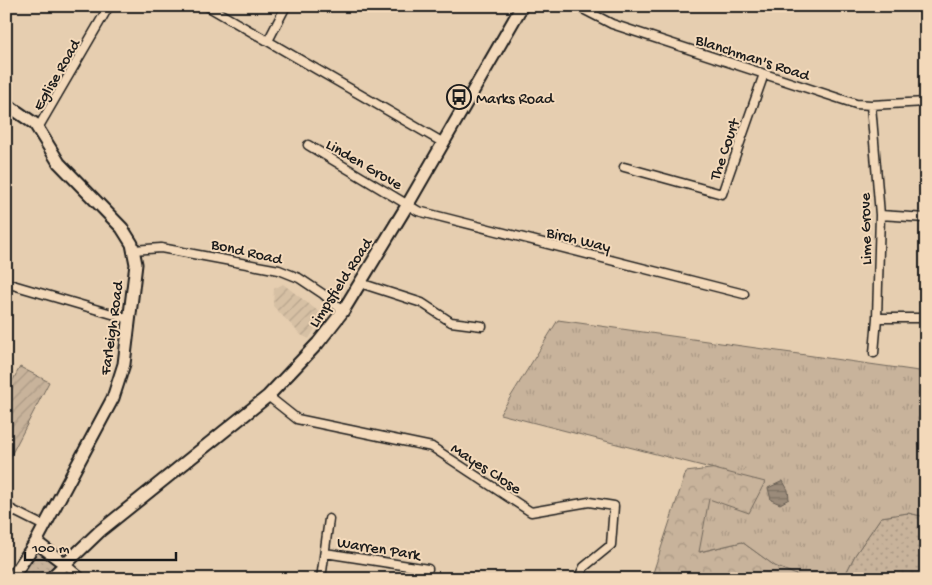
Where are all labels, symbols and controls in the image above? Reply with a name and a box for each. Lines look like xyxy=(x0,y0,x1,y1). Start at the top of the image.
street label: Blanchman's Road xyxy=(692,32,813,87)
street label: Eglise Road xyxy=(30,35,87,115)
bus stop icon: Marks Road xyxy=(446,84,472,110)
place label: Marks Road xyxy=(476,91,555,110)
street label: The Court xyxy=(707,116,746,184)
street label: Linden Grove xyxy=(322,136,406,196)
street label: Lime Grove xyxy=(857,192,878,265)
street label: Birch Way xyxy=(543,224,612,259)
street label: Limpsfield Road xyxy=(306,234,379,332)
street label: Bond Road xyxy=(208,236,285,271)
street label: Farleigh Road xyxy=(97,279,130,378)
street label: Mayes Close xyxy=(446,440,525,500)
scale bar xyxy=(25,530,176,562)
street label: Warren Park xyxy=(335,535,423,567)
text: 100 m xyxy=(31,540,70,558)

